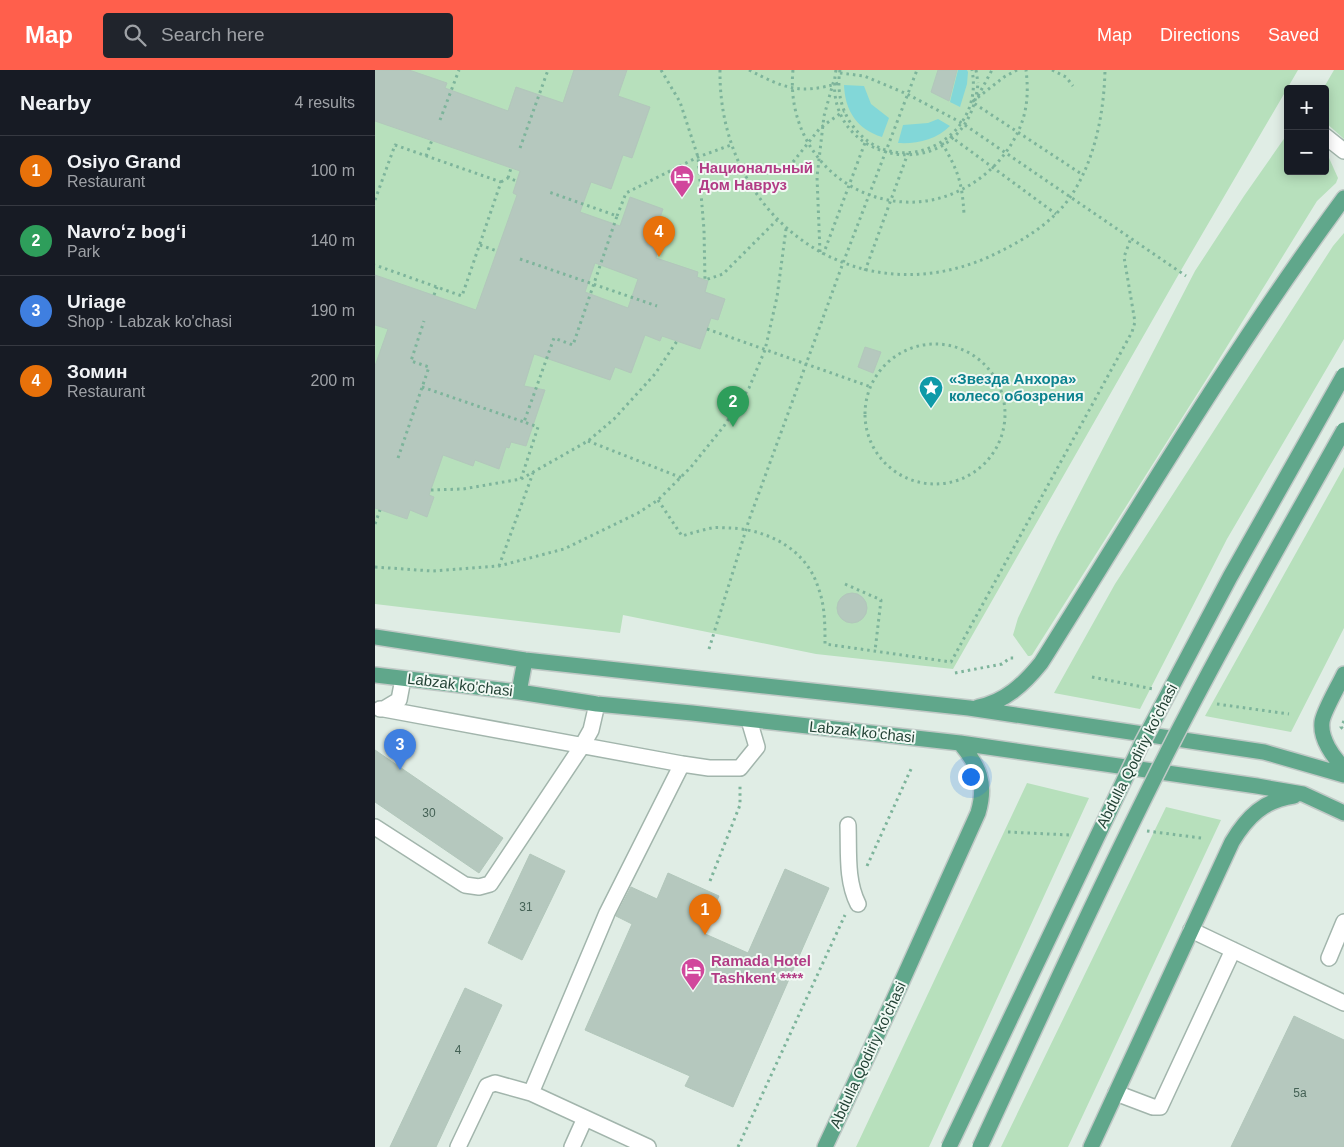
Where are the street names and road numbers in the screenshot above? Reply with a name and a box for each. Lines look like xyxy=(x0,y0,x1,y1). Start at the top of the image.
street label: Labzak ko'chasi xyxy=(406,670,514,699)
street label: Abdulla Qodiriy ko'chasi xyxy=(1093,681,1180,831)
street label: Labzak ko'chasi xyxy=(808,717,916,746)
street label: Abdulla Qodiriy ko'chasi xyxy=(826,979,909,1131)

